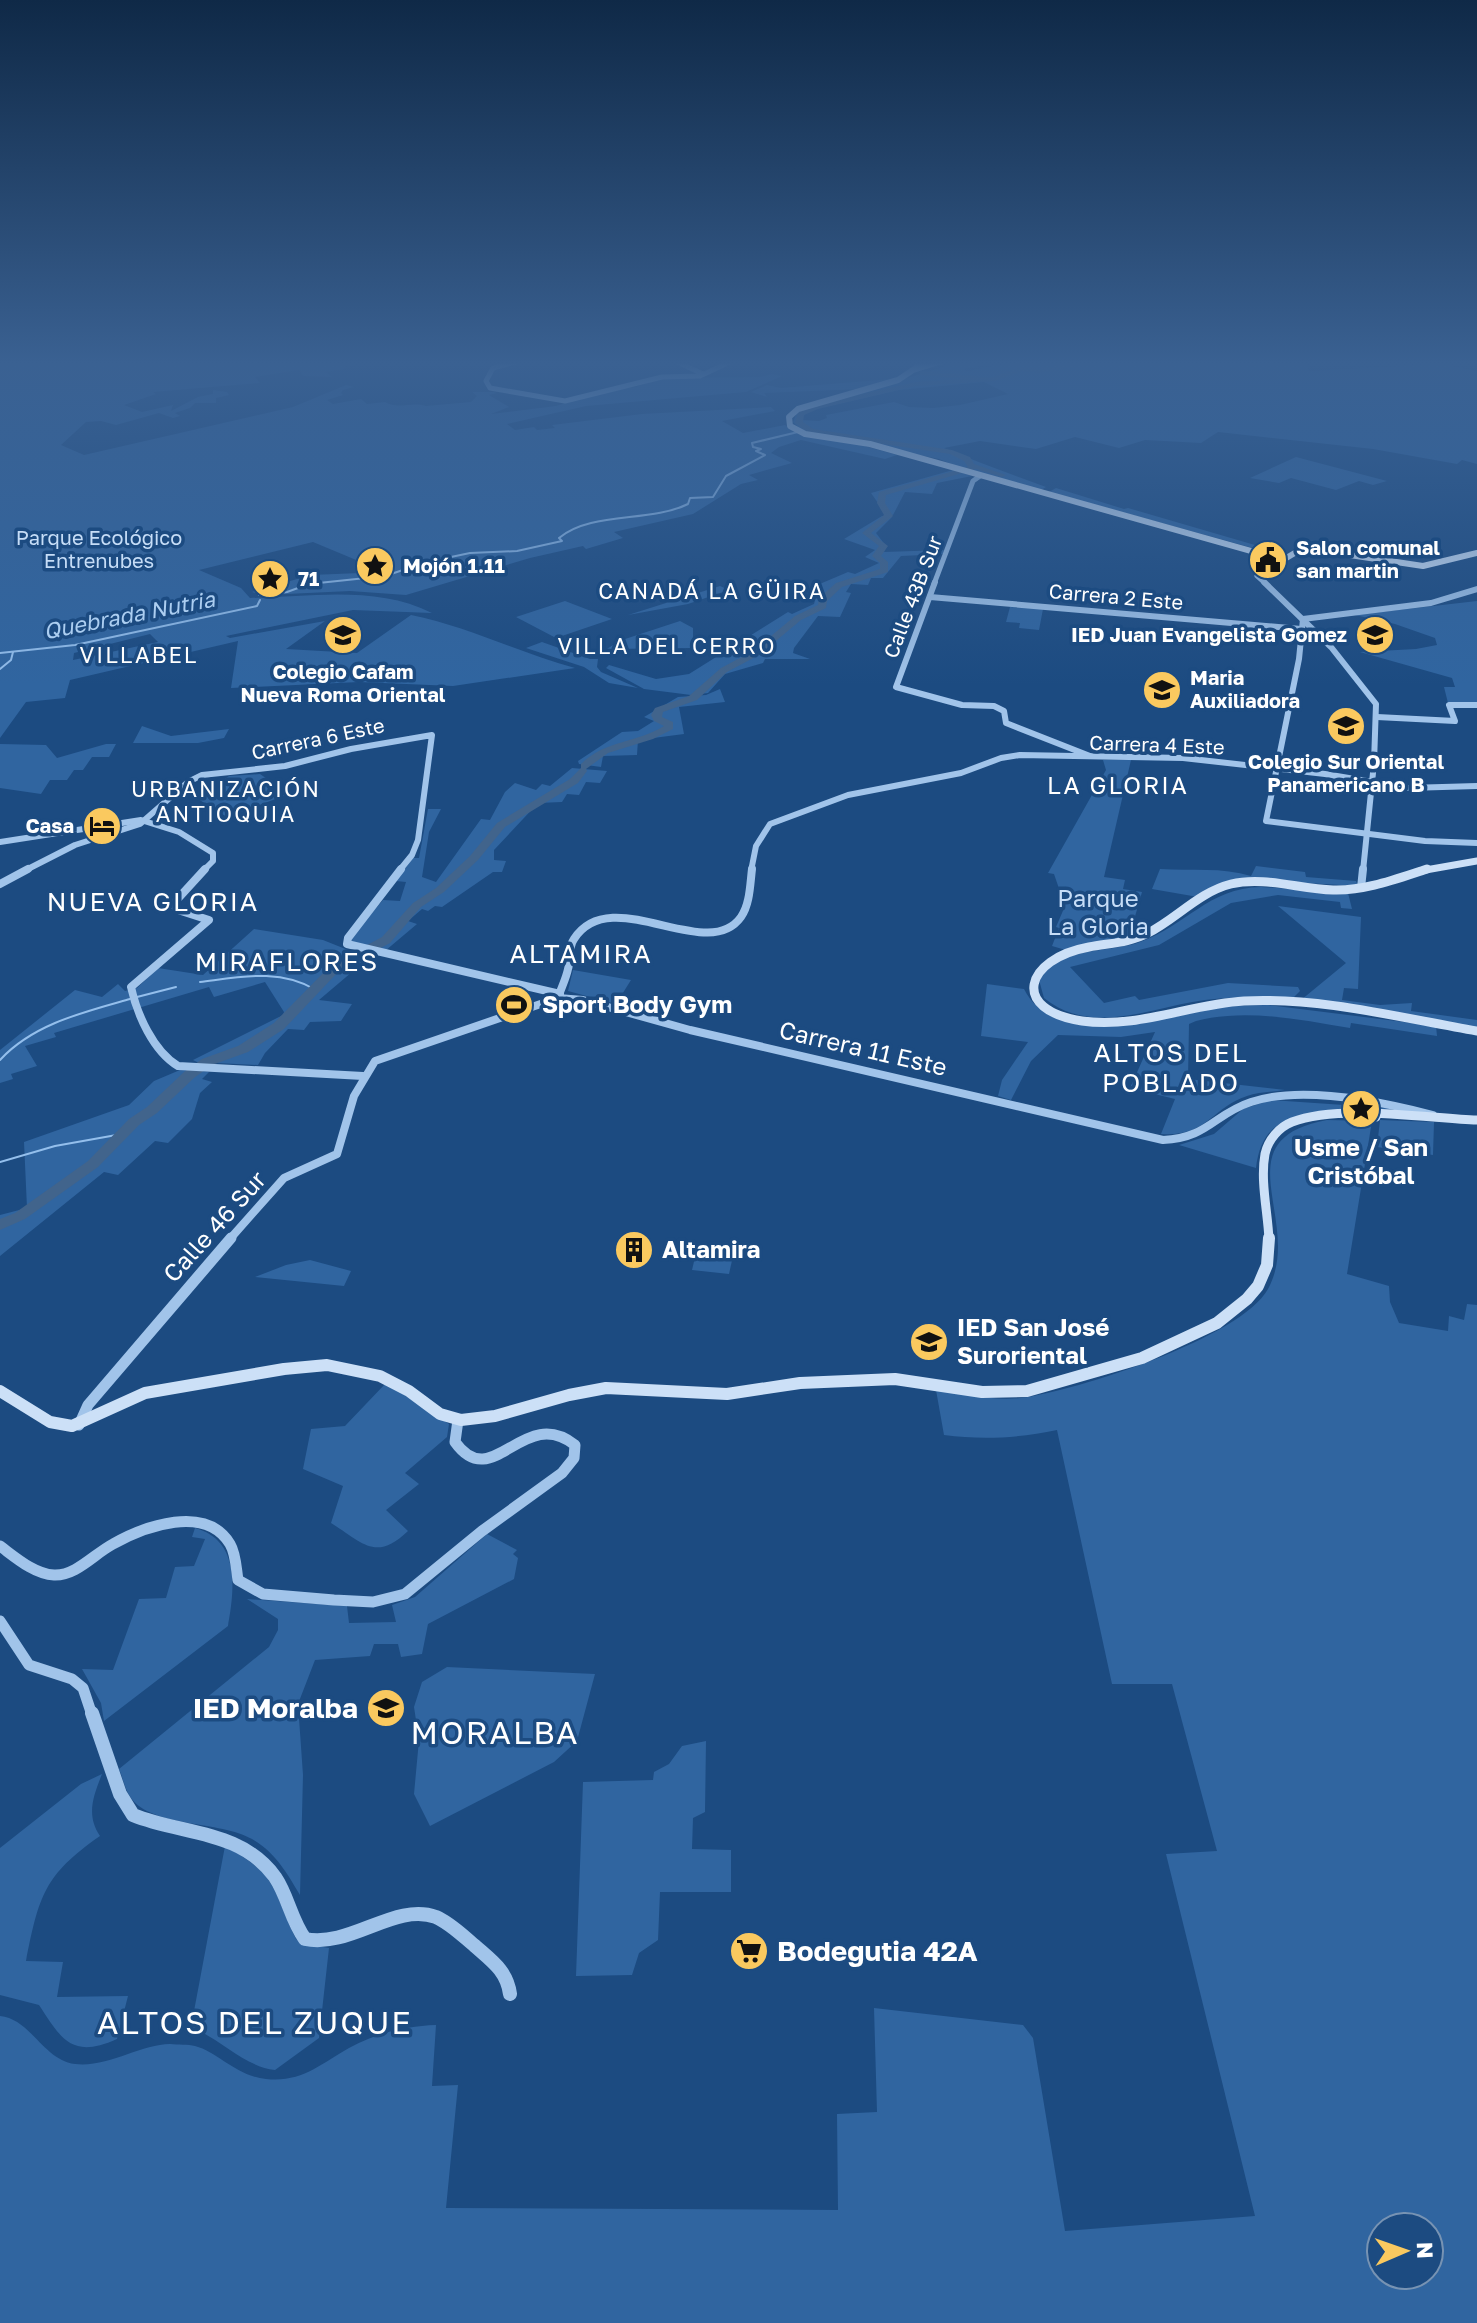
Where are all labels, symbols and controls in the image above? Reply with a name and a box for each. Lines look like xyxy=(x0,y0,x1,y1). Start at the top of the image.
park label: Parque Ecológico Entrenubes xyxy=(16,525,182,572)
street label: Calle 43B Sur xyxy=(878,532,946,661)
place label: Salon comunal san martin xyxy=(1296,535,1440,582)
public building icon: Salon comunal san martin xyxy=(1247,539,1289,581)
place icon: Mojón 1.11 xyxy=(354,545,396,587)
place label: Mojón 1.11 xyxy=(403,553,505,577)
place icon: 71 xyxy=(249,558,291,600)
place label: 71 xyxy=(298,566,319,590)
district label: CANADÁ LA GÜIRA xyxy=(598,577,826,604)
street label: Carrera 2 Este xyxy=(1048,578,1184,614)
water label: Quebrada Nutria xyxy=(41,584,218,644)
school or university icon: Colegio Cafam Nueva Roma Oriental xyxy=(322,614,364,656)
school or university icon: IED Juan Evangelista Gomez xyxy=(1354,614,1396,656)
place label: IED Juan Evangelista Gomez xyxy=(1071,622,1347,646)
district label: VILLA DEL CERRO xyxy=(557,632,777,659)
district label: VILLABEL xyxy=(80,641,198,668)
place label: Colegio Cafam Nueva Roma Oriental xyxy=(241,659,446,706)
place label: Maria Auxiliadora xyxy=(1190,665,1300,712)
school or university icon: Maria Auxiliadora xyxy=(1141,669,1183,711)
school or university icon: Colegio Sur Oriental Panamericano B xyxy=(1325,705,1367,747)
street label: Carrera 6 Este xyxy=(249,712,386,764)
street label: Carrera 4 Este xyxy=(1089,730,1225,758)
place label: Colegio Sur Oriental Panamericano B xyxy=(1248,749,1444,796)
district label: LA GLORIA xyxy=(1047,770,1189,799)
district label: URBANIZACIÓN ANTIOQUIA xyxy=(131,775,321,827)
hotel icon: Casa xyxy=(81,805,123,847)
place label: Casa xyxy=(25,813,74,837)
park label: Parque La Gloria xyxy=(1047,883,1149,940)
district label: NUEVA GLORIA xyxy=(47,886,259,917)
district label: ALTAMIRA xyxy=(509,938,653,969)
district label: MIRAFLORES xyxy=(195,946,379,977)
sports icon: Sport Body Gym xyxy=(493,984,535,1026)
place label: Sport Body Gym xyxy=(542,989,732,1018)
street label: Carrera 11 Este xyxy=(777,1014,950,1081)
district label: ALTOS DEL POBLADO xyxy=(1093,1037,1249,1098)
place icon: Usme / San Cristóbal xyxy=(1340,1088,1382,1130)
place label: Usme / San Cristóbal xyxy=(1294,1132,1428,1189)
street label: Calle 46 Sur xyxy=(156,1165,271,1287)
building icon: Altamira xyxy=(613,1229,655,1271)
place label: Altamira xyxy=(662,1234,760,1263)
place label: IED San José Suroriental xyxy=(957,1312,1110,1369)
school or university icon: IED San José Suroriental xyxy=(908,1321,950,1363)
school or university icon: IED Moralba xyxy=(365,1687,407,1729)
place label: IED Moralba xyxy=(193,1691,358,1724)
district label: MORALBA xyxy=(411,1713,579,1751)
supermarket icon: Bodegutia 42A xyxy=(728,1930,770,1972)
place label: Bodegutia 42A xyxy=(777,1934,978,1967)
district label: ALTOS DEL ZUQUE xyxy=(97,2003,413,2041)
north arrow xyxy=(1365,2211,1445,2291)
text: N xyxy=(1412,2241,1439,2259)

